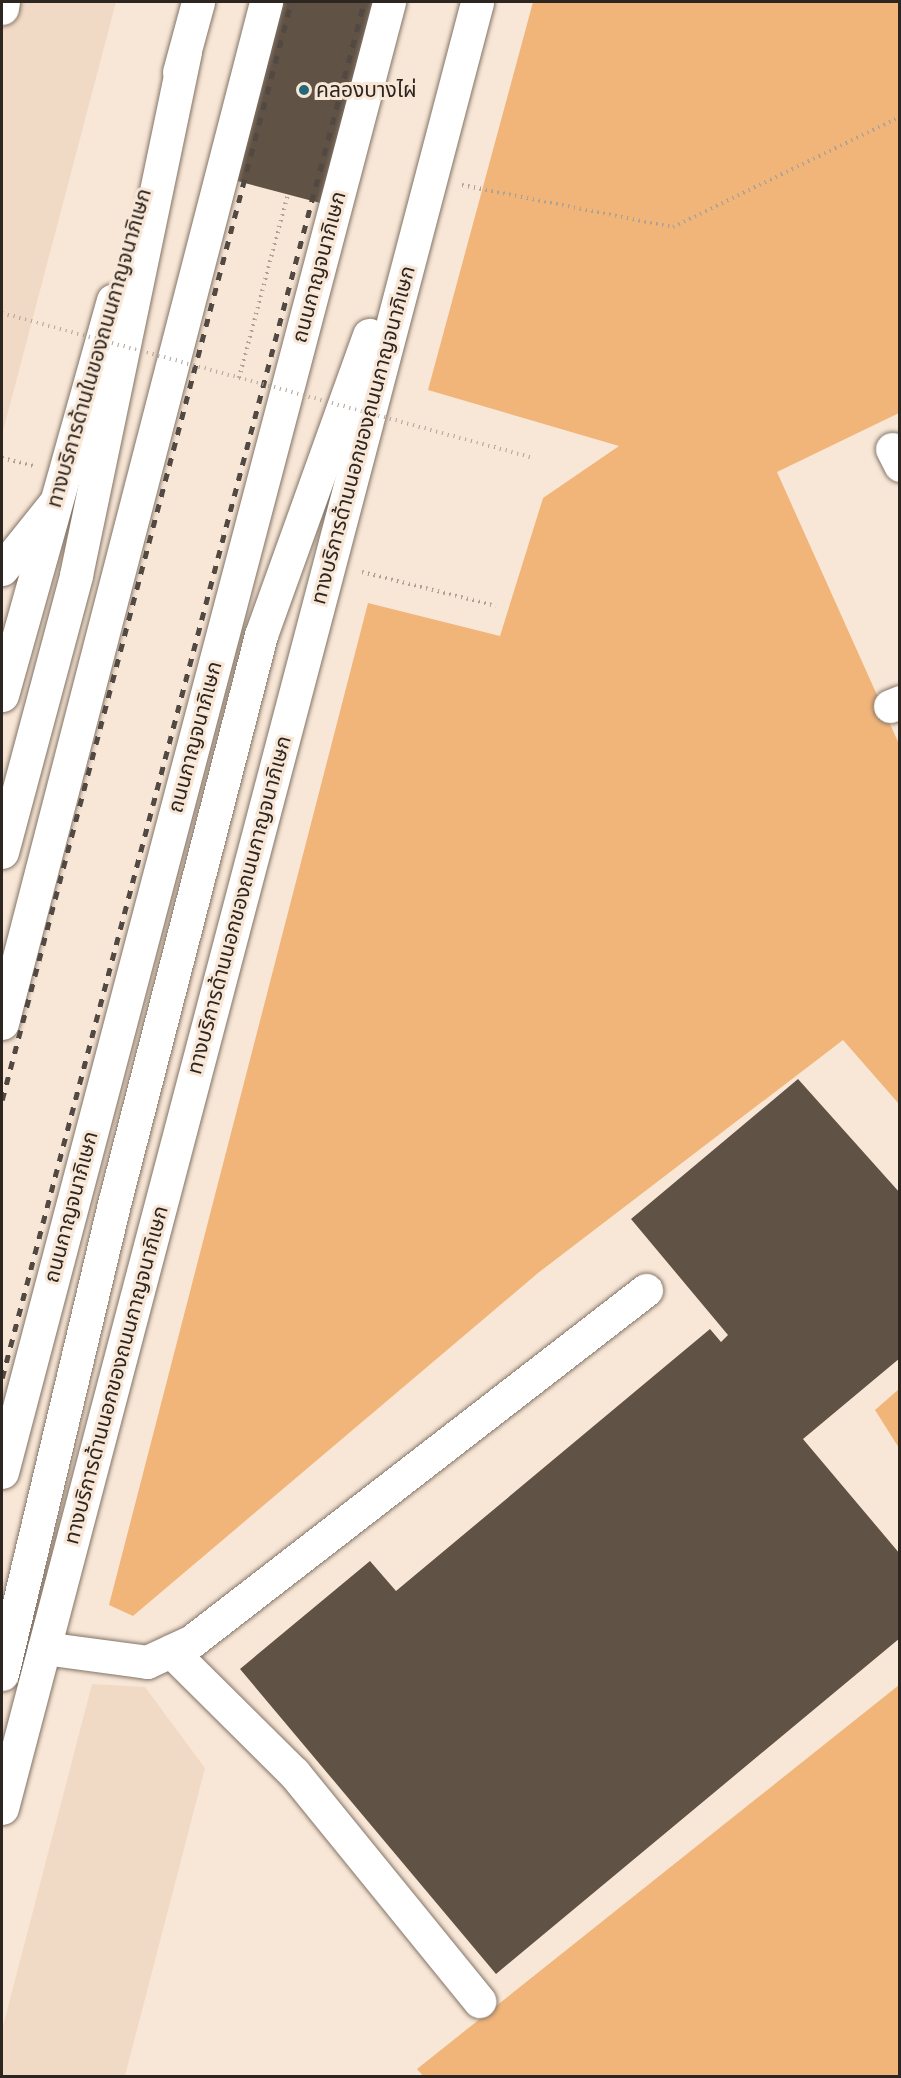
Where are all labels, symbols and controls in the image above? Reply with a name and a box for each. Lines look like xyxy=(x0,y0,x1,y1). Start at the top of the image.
place label: คลองบางไผ่ xyxy=(316,77,417,103)
marker: คลองบางไผ่ xyxy=(297,83,311,97)
street label: ทางบริการด้านในของถนนกาญจนาภิเษก xyxy=(41,186,157,510)
street label: ถนนกาญจนาภิเษก xyxy=(287,188,351,346)
street label: ทางบริการด้านนอกของถนนกาญจนาภิเษก xyxy=(306,263,420,607)
street label: ถนนกาญจนาภิเษก xyxy=(163,658,227,816)
street label: ทางบริการด้านนอกของถนนกาญจนาภิเษก xyxy=(182,733,296,1077)
street label: ถนนกาญจนาภิเษก xyxy=(39,1128,103,1286)
street label: ทางบริการด้านนอกของถนนกาญจนาภิเษก xyxy=(59,1203,173,1547)

